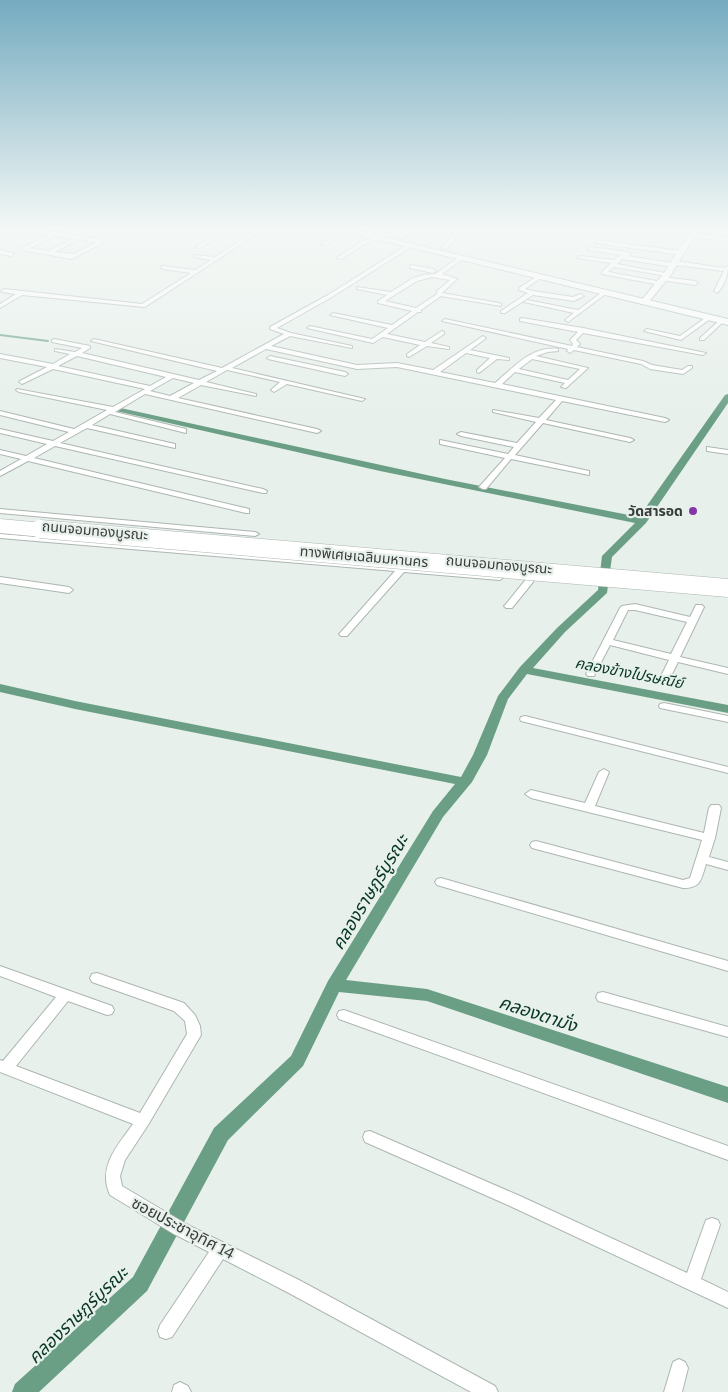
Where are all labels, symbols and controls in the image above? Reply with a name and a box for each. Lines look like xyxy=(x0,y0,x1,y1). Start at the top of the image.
place label: วัดสารอด xyxy=(628,503,683,520)
marker: วัดสารอด xyxy=(687,505,699,517)
street label: ถนนจอมทองบูรณะ xyxy=(41,518,149,544)
street label: ทางพิเศษเฉลิมมหานคร xyxy=(299,543,429,571)
street label: ถนนจอมทองบูรณะ xyxy=(445,552,553,578)
water label: คลองข้างไปรษณีย์ xyxy=(573,654,688,693)
water label: คลองราษฎร์บูรณะ xyxy=(327,829,414,954)
water label: คลองตามั่ง xyxy=(496,990,581,1037)
street label: ซอยประชาอุทิศ 14 xyxy=(128,1193,238,1263)
water label: คลองราษฎร์บูรณะ xyxy=(23,1260,134,1368)

